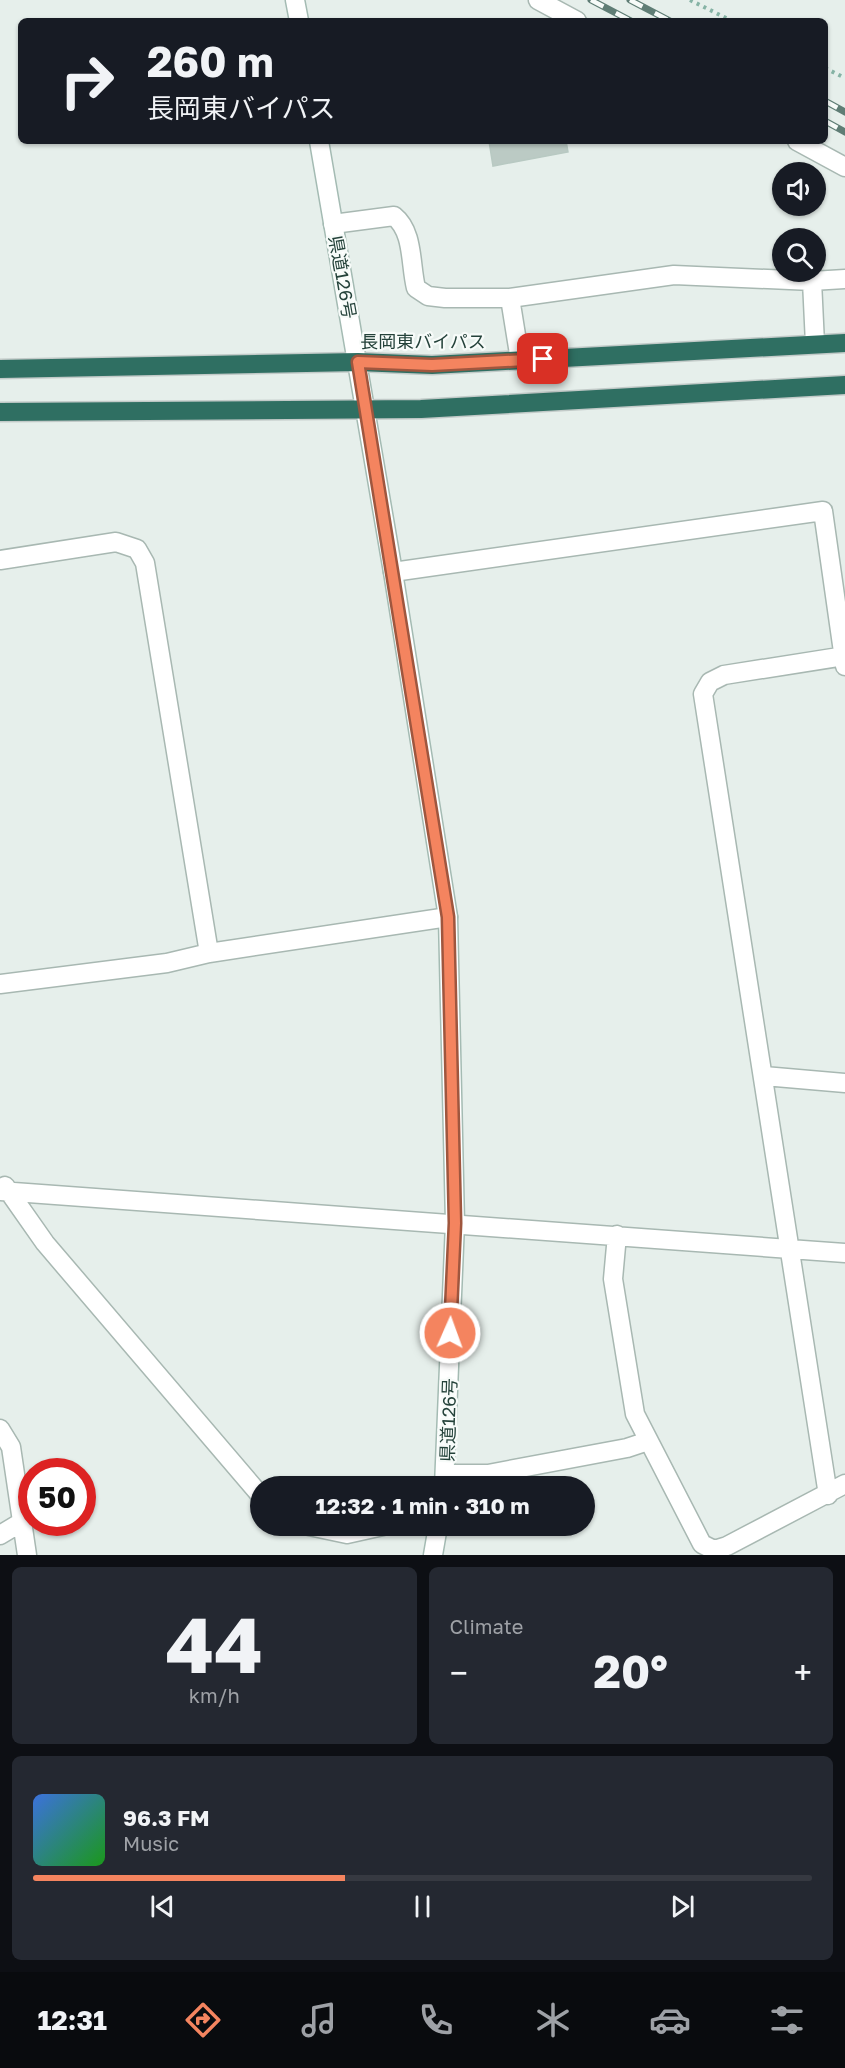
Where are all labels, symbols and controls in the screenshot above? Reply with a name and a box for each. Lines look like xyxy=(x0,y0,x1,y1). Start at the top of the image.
text: 260 m xyxy=(147,36,274,86)
icon: right xyxy=(48,42,126,120)
text: 長岡東バイパス xyxy=(147,92,335,124)
map controls xyxy=(772,162,826,282)
button: sound xyxy=(772,162,826,216)
button: search xyxy=(772,228,826,282)
street label: 県道126号 xyxy=(325,234,361,320)
street label: 長岡東バイパス xyxy=(360,330,486,352)
pin xyxy=(517,333,568,384)
icon: arrive xyxy=(526,342,559,375)
position arrow xyxy=(418,1301,482,1365)
street label: 県道126号 xyxy=(436,1378,460,1462)
speed limit sign: 50 xyxy=(18,1458,96,1536)
text: 12:32 · 1 min · 310 m xyxy=(316,1492,529,1519)
text: 44 xyxy=(165,1597,263,1690)
text: Climate xyxy=(450,1614,523,1638)
text: 20° xyxy=(594,1644,668,1698)
text: − xyxy=(450,1653,468,1692)
text: + xyxy=(794,1653,812,1692)
text: km/h xyxy=(189,1683,240,1707)
text: 96.3 FM xyxy=(123,1804,210,1831)
text: Music xyxy=(123,1831,179,1855)
icon: previous xyxy=(146,1890,179,1923)
icon: pause xyxy=(406,1890,439,1923)
icon: next xyxy=(666,1890,699,1923)
icon: directions xyxy=(182,1999,224,2041)
icon: music xyxy=(298,1999,340,2041)
icon: phone xyxy=(415,1999,457,2041)
icon: climate xyxy=(532,1999,574,2041)
icon: car xyxy=(649,1999,691,2041)
icon: filters xyxy=(766,1999,808,2041)
text: 12:31 xyxy=(37,2004,107,2036)

